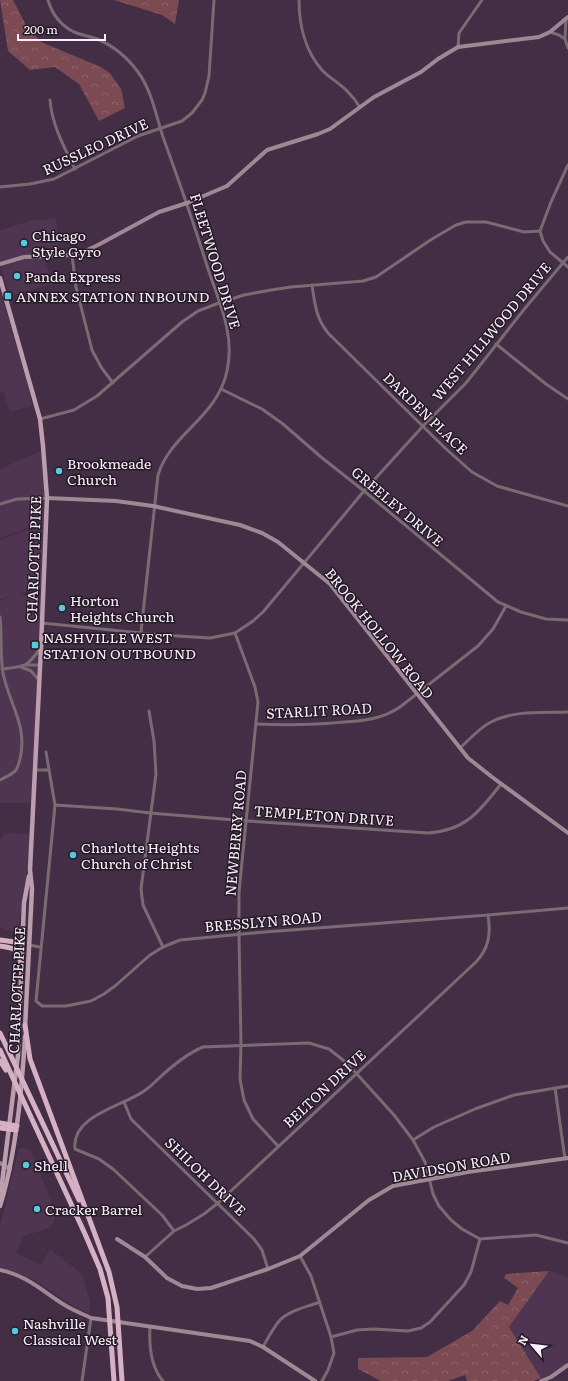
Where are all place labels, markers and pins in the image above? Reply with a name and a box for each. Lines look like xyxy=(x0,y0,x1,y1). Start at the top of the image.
place label: Chicago Style Gyro xyxy=(32,225,101,261)
marker: Chicago Style Gyro xyxy=(19,238,29,248)
place label: Panda Express xyxy=(25,266,120,286)
marker: Panda Express xyxy=(12,271,22,281)
place label: ANNEX STATION INBOUND xyxy=(16,286,210,306)
marker: ANNEX STATION INBOUND xyxy=(3,291,13,301)
place label: Brookmeade Church xyxy=(67,453,151,489)
marker: Brookmeade Church xyxy=(54,466,64,476)
place label: Horton Heights Church xyxy=(70,590,175,626)
marker: Horton Heights Church xyxy=(57,603,67,613)
place label: NASHVILLE WEST STATION OUTBOUND xyxy=(43,627,196,663)
marker: NASHVILLE WEST STATION OUTBOUND xyxy=(30,640,40,650)
place label: Charlotte Heights Church of Christ xyxy=(81,837,199,873)
marker: Charlotte Heights Church of Christ xyxy=(68,850,78,860)
place label: Shell xyxy=(34,1155,68,1175)
marker: Shell xyxy=(21,1160,31,1170)
place label: Cracker Barrel xyxy=(45,1199,142,1219)
marker: Cracker Barrel xyxy=(32,1204,42,1214)
place label: Nashville Classical West xyxy=(23,1313,117,1349)
marker: Nashville Classical West xyxy=(10,1326,20,1336)

